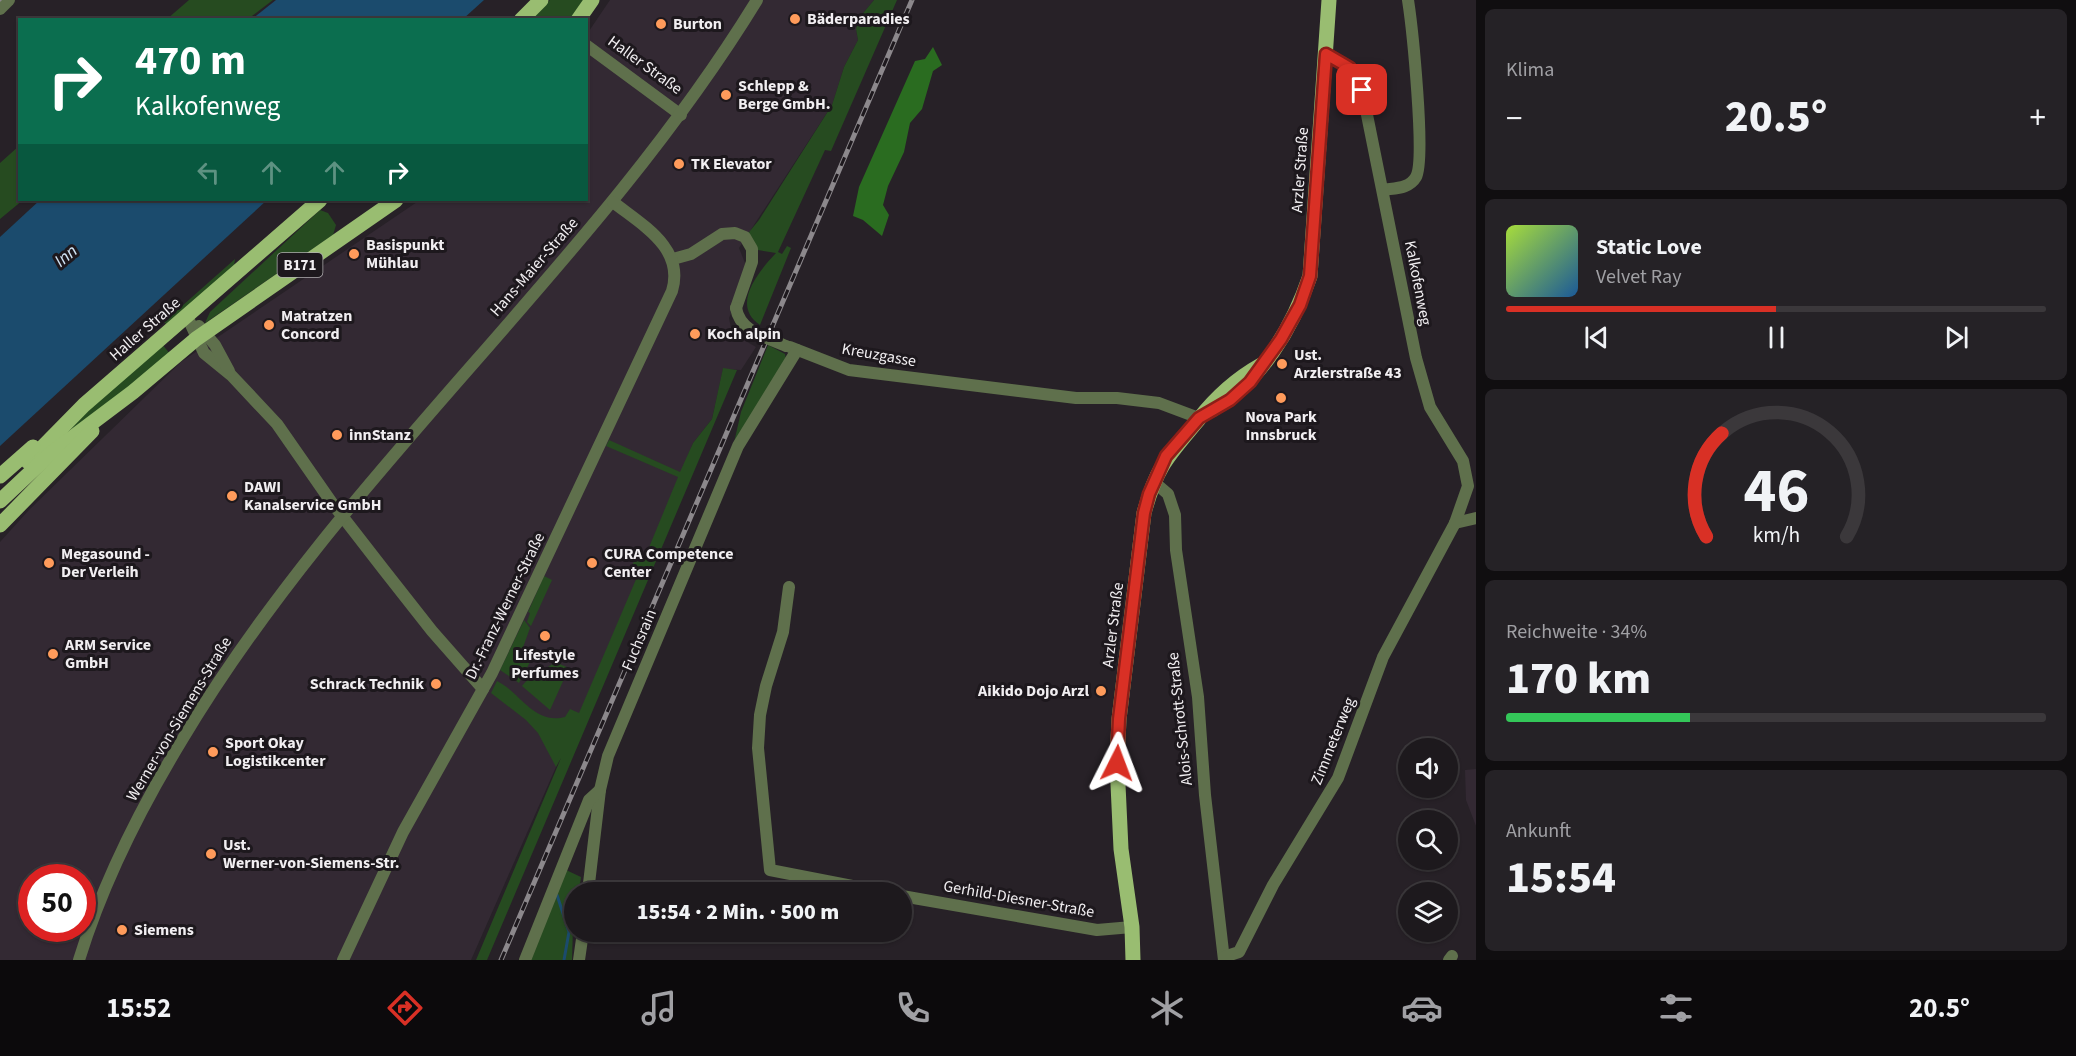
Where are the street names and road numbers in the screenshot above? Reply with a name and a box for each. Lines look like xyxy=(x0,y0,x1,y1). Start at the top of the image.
street label: Haller Straße xyxy=(603,30,687,100)
street label: Arzler Straße xyxy=(1286,126,1314,214)
street label: Hans-Maier-Straße xyxy=(485,213,583,321)
street label: Kalkofenweg xyxy=(1399,239,1437,327)
road number: B171 xyxy=(278,253,322,277)
street label: Haller Straße xyxy=(105,292,185,366)
street label: Kreuzgasse xyxy=(840,338,918,372)
street label: Dr.-Franz-Werner-Straße xyxy=(460,529,550,683)
street label: Arzler Straße xyxy=(1097,581,1129,669)
street label: Fuchsrain xyxy=(616,606,662,674)
street label: Werner-von-Siemens-Straße xyxy=(121,633,237,805)
street label: Alois-Schrott-Straße xyxy=(1162,651,1198,787)
street label: Zimmeterweg xyxy=(1305,694,1361,788)
street label: Gerhild-Diesner-Straße xyxy=(942,875,1096,923)

